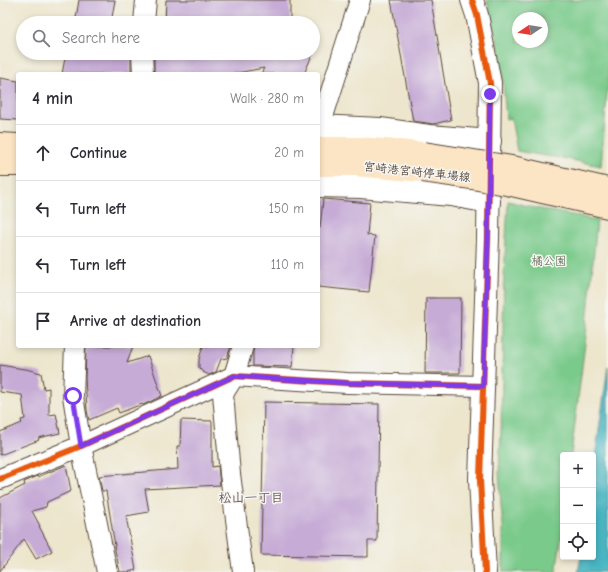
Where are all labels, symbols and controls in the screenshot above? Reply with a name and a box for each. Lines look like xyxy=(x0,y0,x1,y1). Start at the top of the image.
north arrow xyxy=(512,12,548,48)
search box xyxy=(16,16,320,60)
icon: search xyxy=(30,27,52,49)
text: Search here xyxy=(62,29,140,47)
route end xyxy=(481,85,499,103)
text: 4 min xyxy=(32,89,73,108)
text: Walk · 280 m xyxy=(230,91,304,106)
icon: ahead xyxy=(32,142,54,164)
text: Continue xyxy=(70,144,127,162)
text: 20 m xyxy=(274,145,304,160)
street label: 宮崎港宮崎停車場線 xyxy=(363,159,471,185)
icon: left xyxy=(32,198,54,220)
text: Turn left xyxy=(70,200,126,218)
text: 150 m xyxy=(269,201,304,216)
icon: left xyxy=(32,254,54,276)
park label: 橘公園 xyxy=(531,254,567,268)
text: Turn left xyxy=(70,256,126,274)
text: 110 m xyxy=(271,257,304,272)
icon: arrive xyxy=(32,310,54,332)
text: Arrive at destination xyxy=(70,312,201,330)
route start xyxy=(64,387,82,405)
map controls xyxy=(560,452,596,560)
button: + xyxy=(560,452,596,488)
button: − xyxy=(560,488,596,524)
district label: 松山一丁目 xyxy=(218,490,284,505)
button: locate xyxy=(560,524,596,560)

